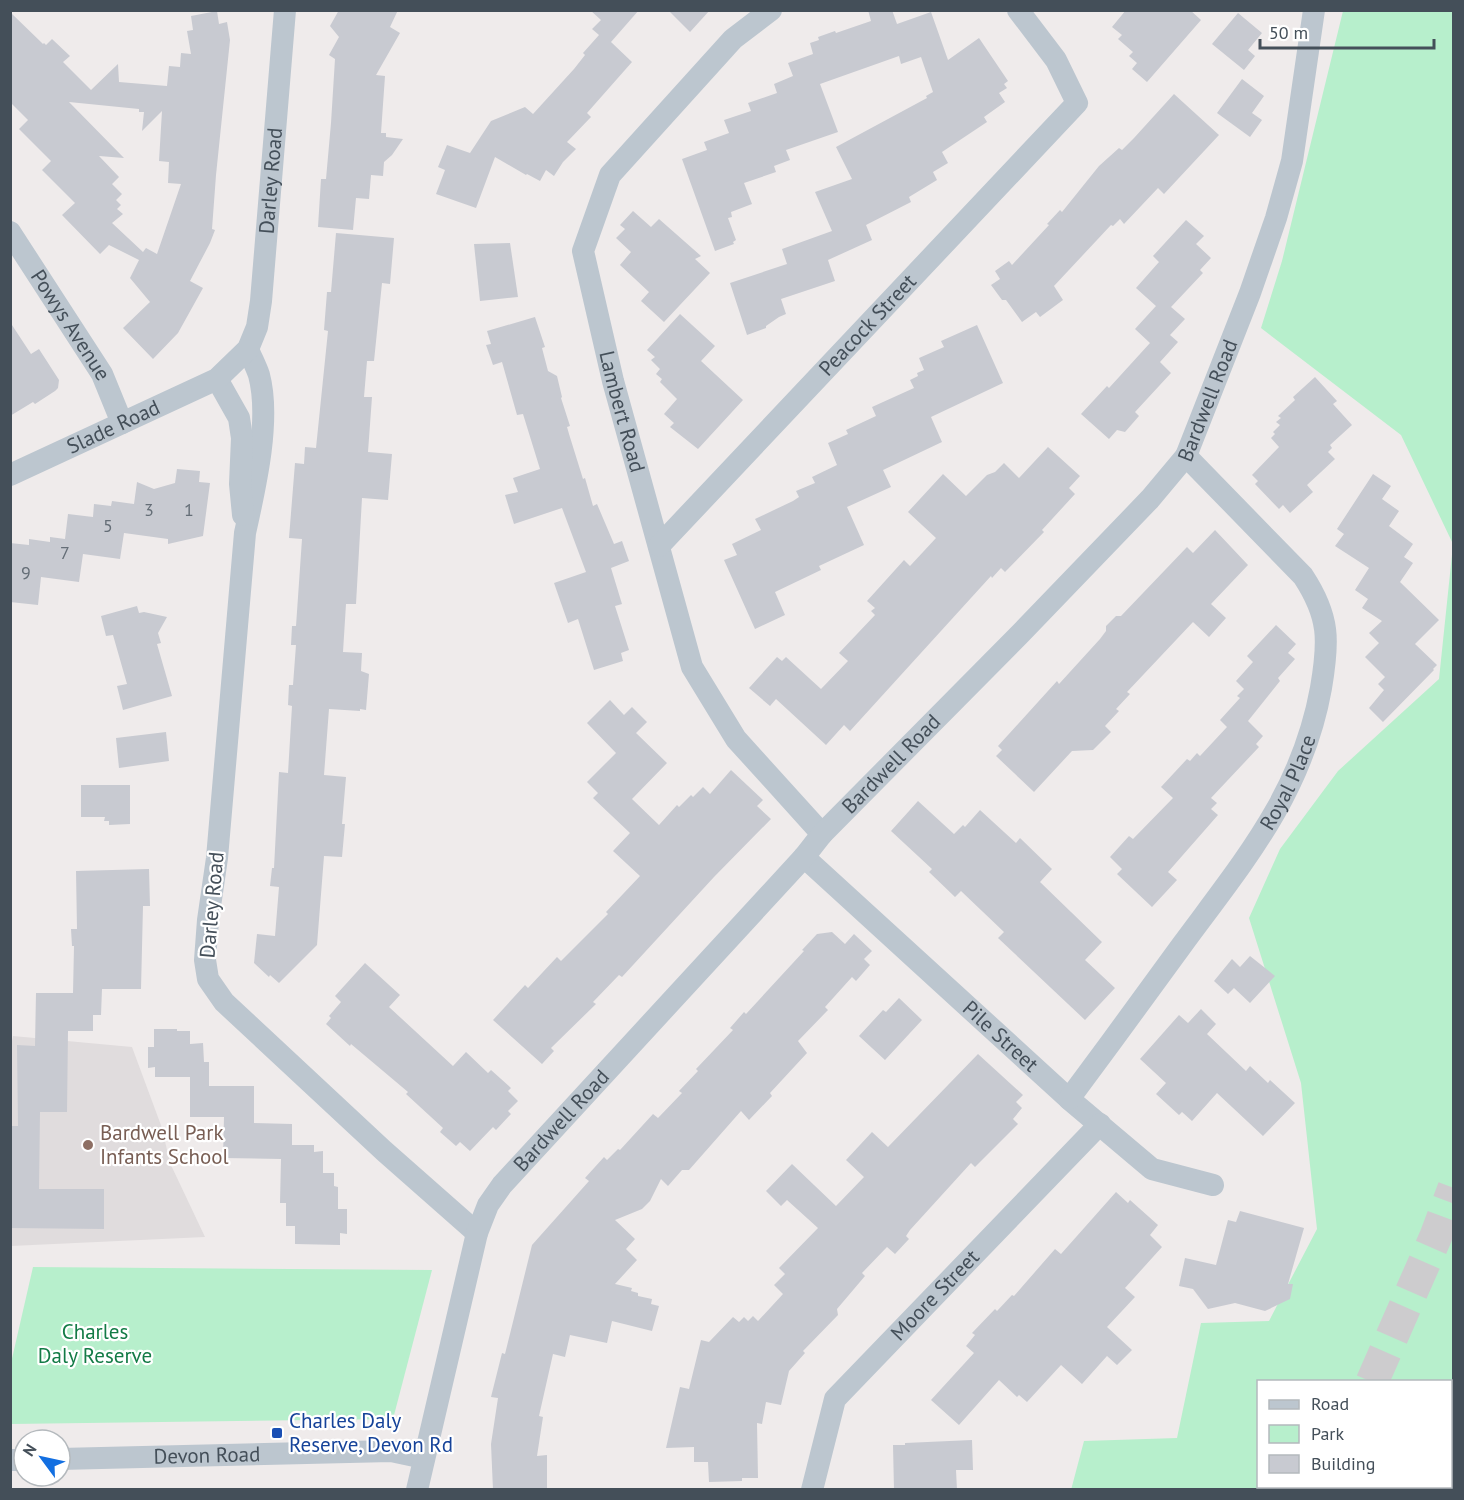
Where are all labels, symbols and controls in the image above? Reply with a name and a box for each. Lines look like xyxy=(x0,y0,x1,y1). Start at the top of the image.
scale bar xyxy=(1260,12,1434,50)
text: 50 m xyxy=(1269,21,1308,44)
street label: Darley Road xyxy=(253,126,288,235)
street label: Powys Avenue xyxy=(25,264,117,385)
street label: Peacock Street xyxy=(813,268,922,381)
street label: Bardwell Road xyxy=(1171,335,1244,466)
street label: Lambert Road xyxy=(593,348,652,475)
street label: Slade Road xyxy=(62,393,164,460)
house number: 3 xyxy=(144,498,154,521)
house number: 1 xyxy=(184,498,194,521)
house number: 5 xyxy=(103,514,113,537)
house number: 7 xyxy=(60,541,70,564)
house number: 9 xyxy=(21,561,31,584)
street label: Bardwell Road xyxy=(836,708,946,819)
street label: Royal Place xyxy=(1254,731,1321,835)
street label: Darley Road xyxy=(193,851,230,959)
street label: Pile Street xyxy=(957,995,1044,1077)
street label: Bardwell Road xyxy=(507,1063,615,1177)
place label: Bardwell Park Infants School xyxy=(100,1119,229,1170)
marker: Bardwell Park Infants School xyxy=(81,1138,95,1152)
street label: Moore Street xyxy=(885,1244,985,1346)
park label: Charles Daly Reserve xyxy=(38,1318,152,1369)
legend xyxy=(1257,1380,1452,1488)
text: Road xyxy=(1311,1392,1349,1415)
place label: Charles Daly Reserve, Devon Rd xyxy=(289,1407,453,1458)
text: Park xyxy=(1311,1422,1344,1445)
marker: Charles Daly Reserve, Devon Rd xyxy=(270,1426,284,1440)
north arrow xyxy=(12,1428,72,1488)
text: N xyxy=(18,1440,41,1460)
street label: Devon Road xyxy=(153,1440,261,1470)
text: Building xyxy=(1311,1452,1375,1475)

